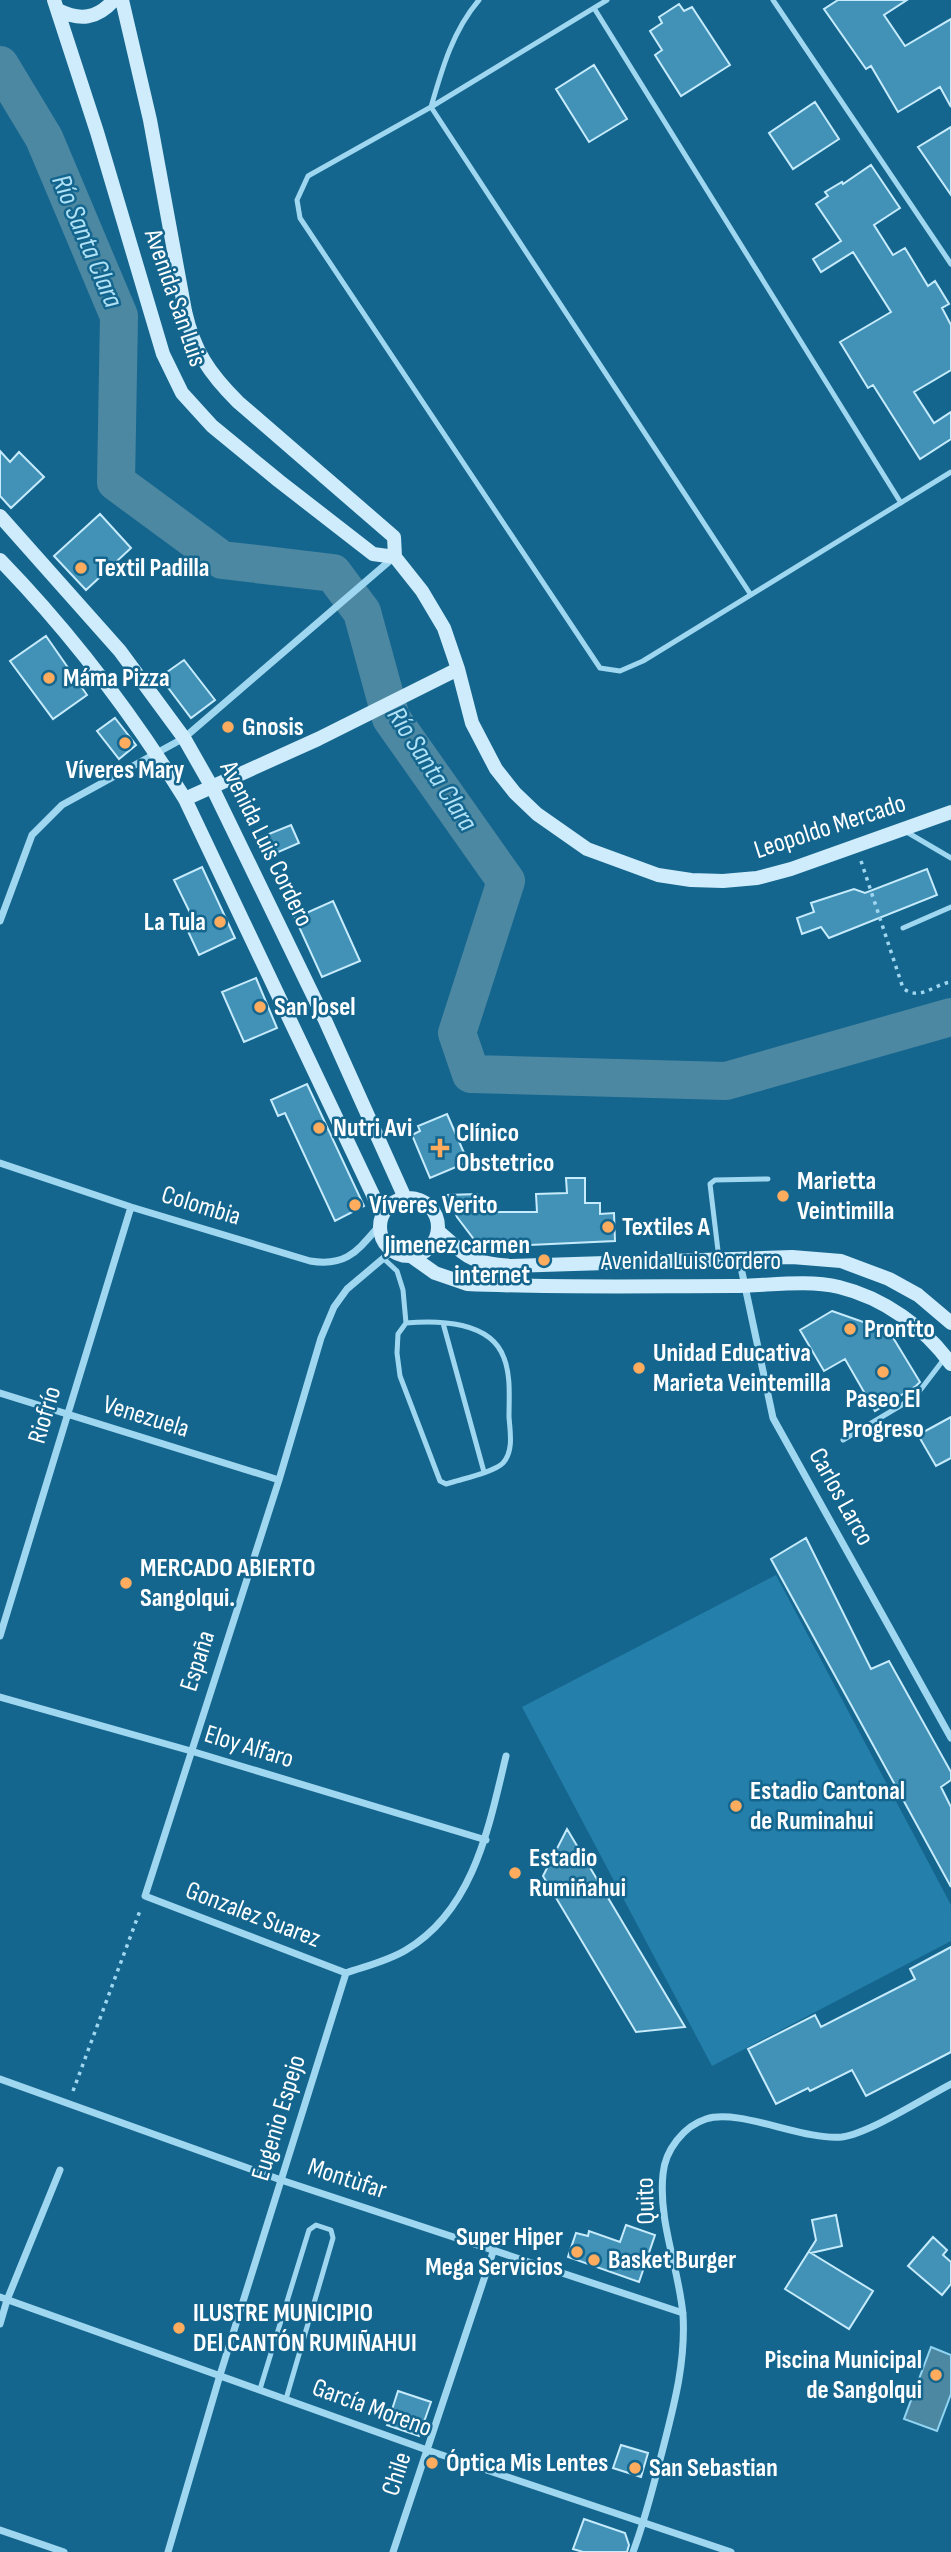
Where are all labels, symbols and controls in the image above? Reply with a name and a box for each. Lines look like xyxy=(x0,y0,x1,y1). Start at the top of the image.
water label: Río Santa Clara xyxy=(44,170,130,313)
street label: Avenida San Luis xyxy=(137,224,213,371)
place label: Textil Padilla xyxy=(95,553,209,584)
marker: Textil Padilla xyxy=(73,560,89,576)
place label: Máma Pizza xyxy=(63,663,170,694)
marker: Máma Pizza xyxy=(41,670,57,686)
water label: Río Santa Clara xyxy=(380,701,485,838)
place label: Gnosis xyxy=(242,712,304,743)
marker: Gnosis xyxy=(220,719,236,735)
marker: Víveres Mary xyxy=(117,735,133,751)
place label: Víveres Mary xyxy=(66,755,185,786)
street label: Avenida Luis Cordero xyxy=(212,755,319,932)
street label: Leopoldo Mercado xyxy=(750,788,910,866)
place label: La Tula xyxy=(144,907,206,938)
marker: La Tula xyxy=(212,914,228,930)
place label: San Josel xyxy=(274,992,356,1023)
marker: San Josel xyxy=(252,999,268,1015)
place label: Nutri Avi xyxy=(333,1113,412,1144)
place label: Clínico Obstetrico xyxy=(456,1118,554,1179)
marker: Nutri Avi xyxy=(311,1120,327,1136)
marker: Clínico Obstetrico xyxy=(430,1138,450,1158)
place label: Marietta Veintimilla xyxy=(797,1166,894,1227)
street label: Colombia xyxy=(158,1179,244,1233)
marker: Marietta Veintimilla xyxy=(775,1188,791,1204)
place label: Víveres Verito xyxy=(369,1190,498,1221)
marker: Víveres Verito xyxy=(347,1197,363,1213)
place label: Textiles A xyxy=(622,1212,711,1243)
marker: Textiles A xyxy=(600,1219,616,1235)
place label: Jimenez carmen internet xyxy=(383,1230,530,1291)
street label: Avenida Luis Cordero xyxy=(600,1246,781,1277)
marker: Jimenez carmen internet xyxy=(536,1252,552,1268)
place label: Prontto xyxy=(864,1314,935,1345)
marker: Prontto xyxy=(842,1321,858,1337)
place label: Unidad Educativa Marieta Veintemilla xyxy=(653,1338,831,1399)
marker: Unidad Educativa Marieta Veintemilla xyxy=(631,1360,647,1376)
marker: Paseo El Progreso xyxy=(875,1364,891,1380)
street label: Riofrío xyxy=(22,1383,68,1447)
place label: Paseo El Progreso xyxy=(842,1384,924,1445)
street label: Venezuela xyxy=(99,1389,193,1445)
street label: Carlos Larco xyxy=(802,1443,880,1551)
place label: MERCADO ABIERTO Sangolqui. xyxy=(140,1553,315,1614)
marker: MERCADO ABIERTO Sangolqui. xyxy=(118,1575,134,1591)
street label: España xyxy=(174,1627,222,1695)
street label: Eloy Alfaro xyxy=(201,1719,297,1775)
place label: Estadio Cantonal de Ruminahui xyxy=(750,1776,905,1837)
marker: Estadio Cantonal de Ruminahui xyxy=(728,1798,744,1814)
place label: Estadio Rumiñahui xyxy=(529,1843,626,1904)
marker: Estadio Rumiñahui xyxy=(507,1865,523,1881)
street label: Gonzalez Suarez xyxy=(181,1875,325,1955)
street label: Eugenio Espejo xyxy=(245,2051,313,2185)
street label: Montùfar xyxy=(304,2152,391,2206)
street label: Quito xyxy=(630,2177,662,2225)
place label: Super Hiper Mega Servicios xyxy=(425,2222,563,2283)
marker: Super Hiper Mega Servicios xyxy=(569,2244,585,2260)
place label: Basket Burger xyxy=(608,2245,736,2276)
marker: Basket Burger xyxy=(586,2252,602,2268)
place label: ILUSTRE MUNICIPIO DEl CANTÓN RUMIÑAHUI xyxy=(193,2298,417,2359)
marker: ILUSTRE MUNICIPIO DEl CANTÓN RUMIÑAHUI xyxy=(171,2320,187,2336)
place label: Piscina Municipal de Sangolqui xyxy=(764,2345,922,2406)
marker: Piscina Municipal de Sangolqui xyxy=(928,2367,944,2383)
street label: García Moreno xyxy=(308,2372,436,2444)
street label: Chile xyxy=(375,2448,419,2500)
place label: Óptica Mis Lentes xyxy=(446,2448,608,2479)
place label: San Sebastian xyxy=(649,2453,778,2484)
marker: Óptica Mis Lentes xyxy=(424,2455,440,2471)
marker: San Sebastian xyxy=(627,2460,643,2476)

